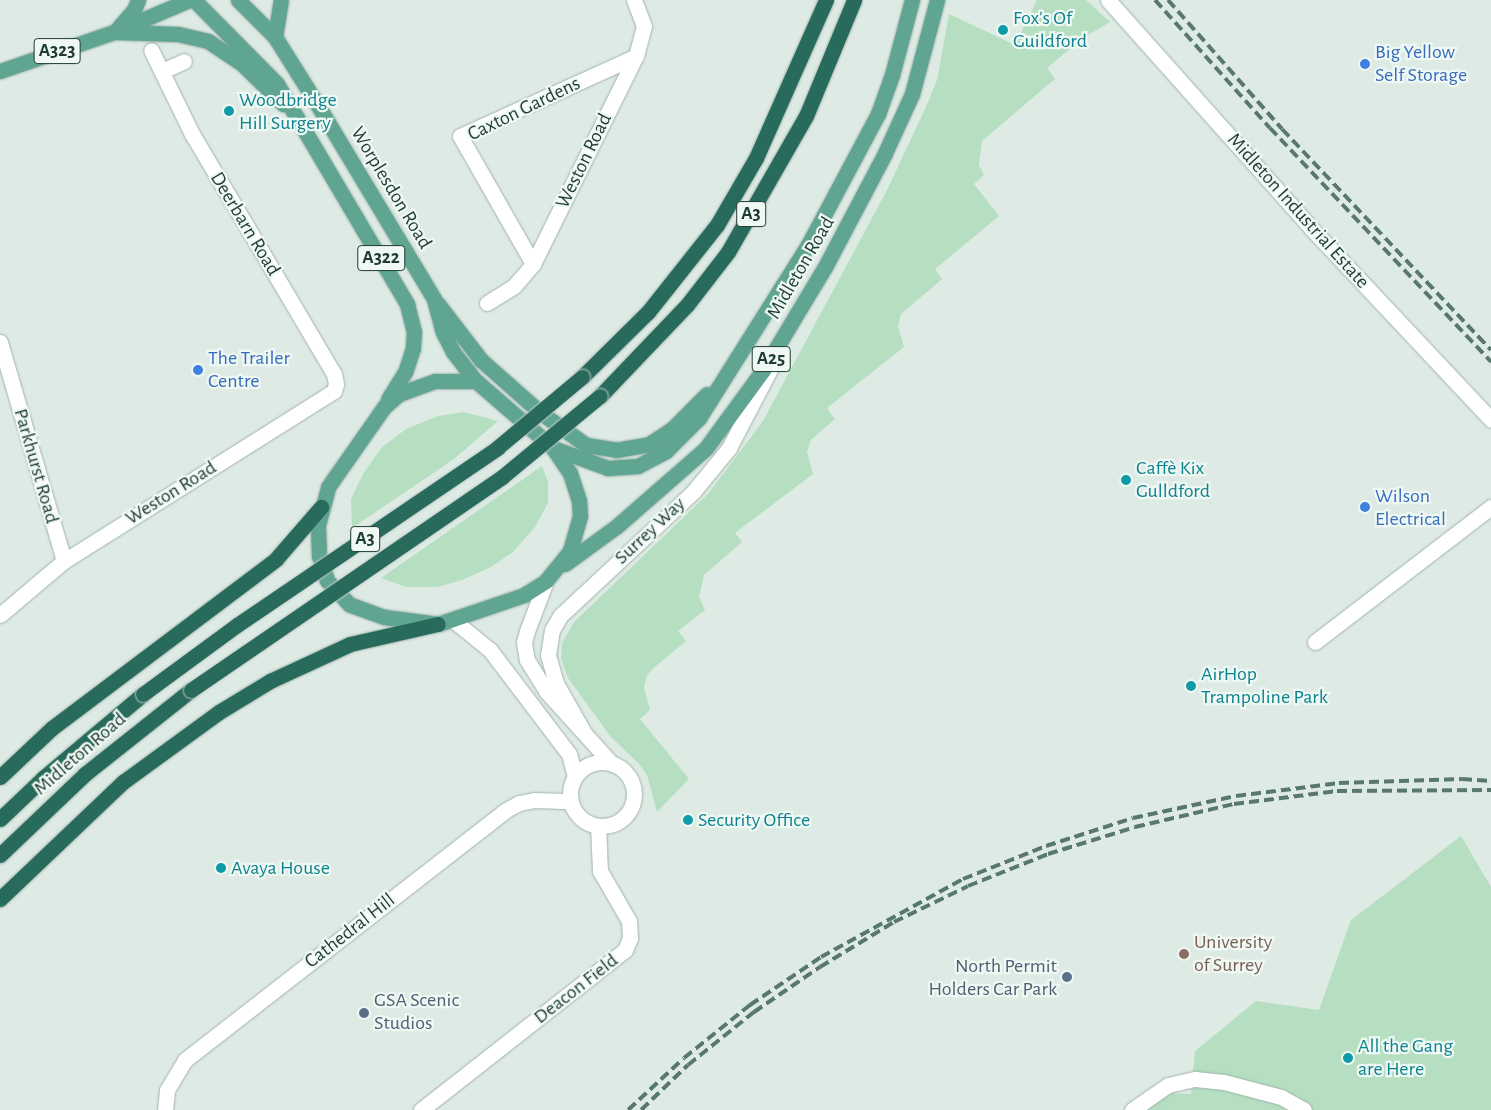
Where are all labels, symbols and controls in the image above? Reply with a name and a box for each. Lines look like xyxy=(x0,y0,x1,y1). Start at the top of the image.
place label: Fox's Of Guildford xyxy=(1013,6,1087,53)
marker: Fox's Of Guildford xyxy=(997,24,1009,36)
road number: A323 xyxy=(33,34,81,68)
place label: Big Yellow Self Storage xyxy=(1375,40,1467,87)
marker: Big Yellow Self Storage xyxy=(1359,58,1371,70)
street label: Caxton Gardens xyxy=(464,71,584,147)
place label: Woodbridge Hill Surgery xyxy=(239,88,337,135)
marker: Woodbridge Hill Surgery xyxy=(223,105,235,117)
street label: Weston Road xyxy=(551,110,617,212)
street label: Worplesdon Road xyxy=(345,123,437,253)
street label: Midleton Industrial Estate xyxy=(1222,128,1374,294)
street label: Deerbarn Road xyxy=(205,168,285,280)
road number: A3 xyxy=(736,198,766,230)
street label: Midleton Road xyxy=(762,213,840,323)
road number: A322 xyxy=(357,242,405,274)
road number: A25 xyxy=(751,342,791,376)
place label: The Trailer Centre xyxy=(208,346,290,393)
marker: The Trailer Centre xyxy=(192,364,204,376)
street label: Parkhurst Road xyxy=(8,406,64,526)
street label: Weston Road xyxy=(121,456,221,530)
place label: Caffè Kix Gulldford xyxy=(1136,456,1210,503)
marker: Caffè Kix Gulldford xyxy=(1120,474,1132,486)
place label: Wilson Electrical xyxy=(1375,484,1446,531)
street label: Surrey Way xyxy=(610,492,690,570)
marker: Wilson Electrical xyxy=(1359,501,1371,513)
road number: A3 xyxy=(350,522,380,556)
place label: AirHop Trampoline Park xyxy=(1201,662,1328,709)
marker: AirHop Trampoline Park xyxy=(1185,680,1197,692)
street label: Midleton Road xyxy=(29,707,131,801)
place label: Security Office xyxy=(698,808,810,832)
marker: Security Office xyxy=(682,814,694,826)
place label: Avaya House xyxy=(231,856,330,880)
marker: Avaya House xyxy=(215,862,227,874)
street label: Cathedral Hill xyxy=(300,888,400,974)
place label: University of Surrey xyxy=(1194,930,1272,977)
marker: University of Surrey xyxy=(1178,948,1190,960)
street label: Deacon Field xyxy=(529,949,623,1029)
place label: North Permit Holders Car Park xyxy=(929,954,1057,1001)
marker: North Permit Holders Car Park xyxy=(1061,971,1073,983)
place label: GSA Scenic Studios xyxy=(374,989,459,1036)
marker: GSA Scenic Studios xyxy=(358,1007,370,1019)
place label: All the Gang are Here xyxy=(1358,1034,1453,1081)
marker: All the Gang are Here xyxy=(1342,1052,1354,1064)

